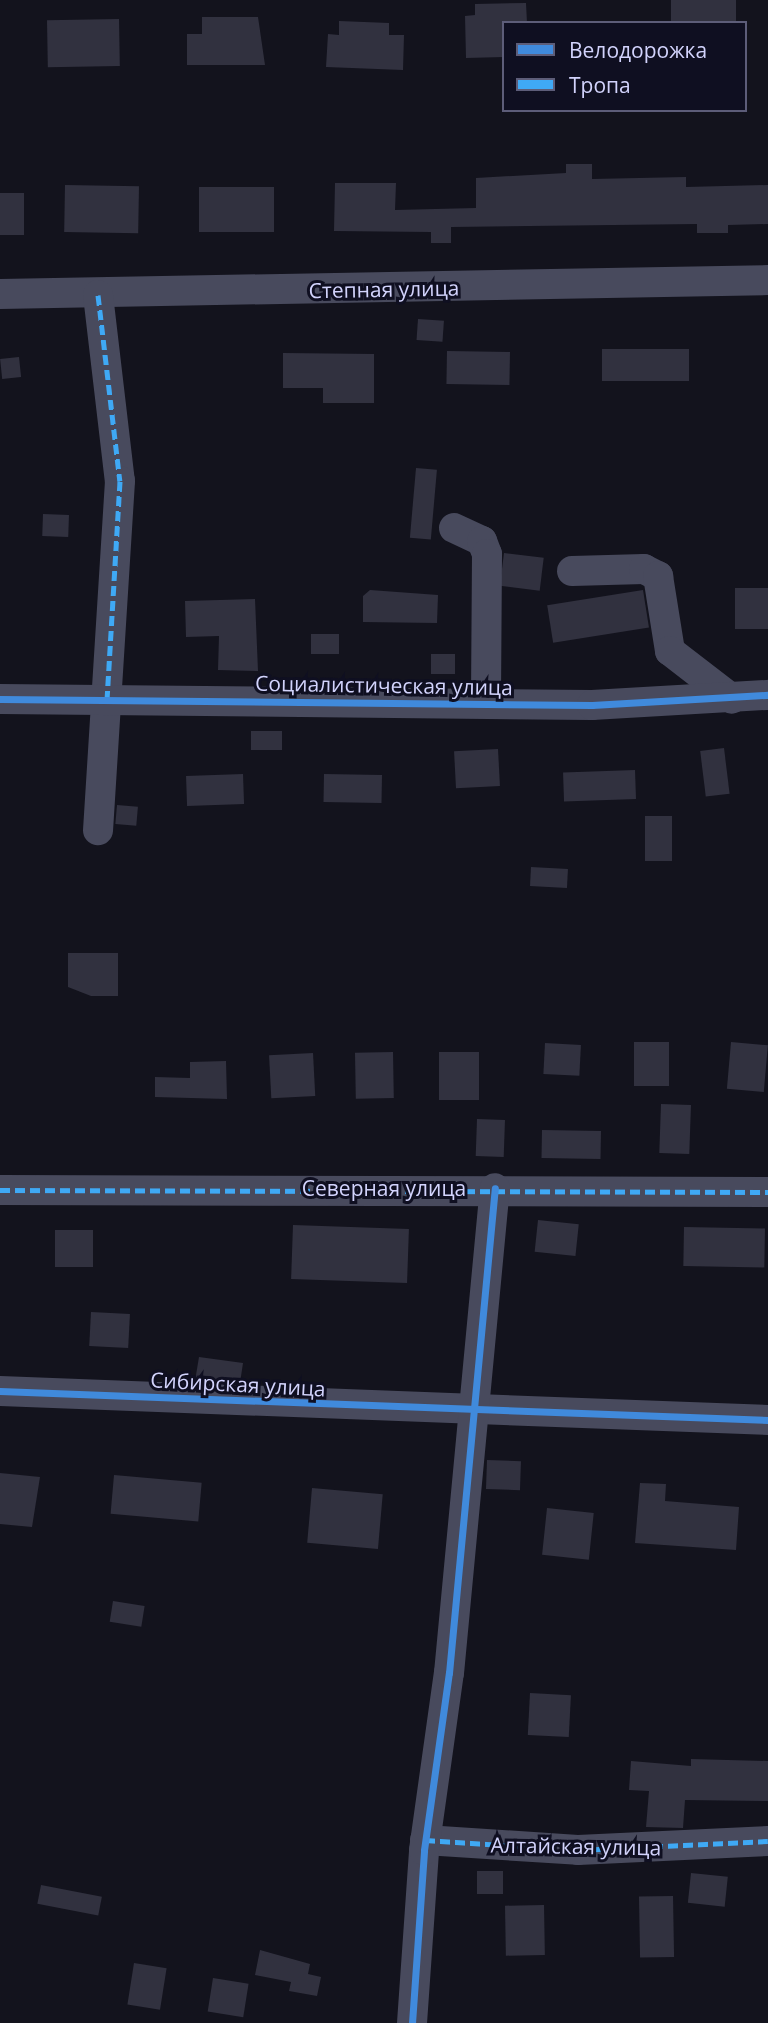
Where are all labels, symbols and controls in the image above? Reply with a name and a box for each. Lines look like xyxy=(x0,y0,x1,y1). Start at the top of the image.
legend xyxy=(502,21,747,112)
text: Велодорожка xyxy=(569,36,707,64)
text: Тропа xyxy=(569,71,631,99)
street label: Степная улица xyxy=(308,275,460,303)
street label: Социалистическая улица xyxy=(255,670,513,700)
street label: Северная улица xyxy=(302,1175,466,1201)
street label: Сибирская улица xyxy=(150,1367,326,1401)
street label: Алтайская улица xyxy=(491,1832,661,1860)

